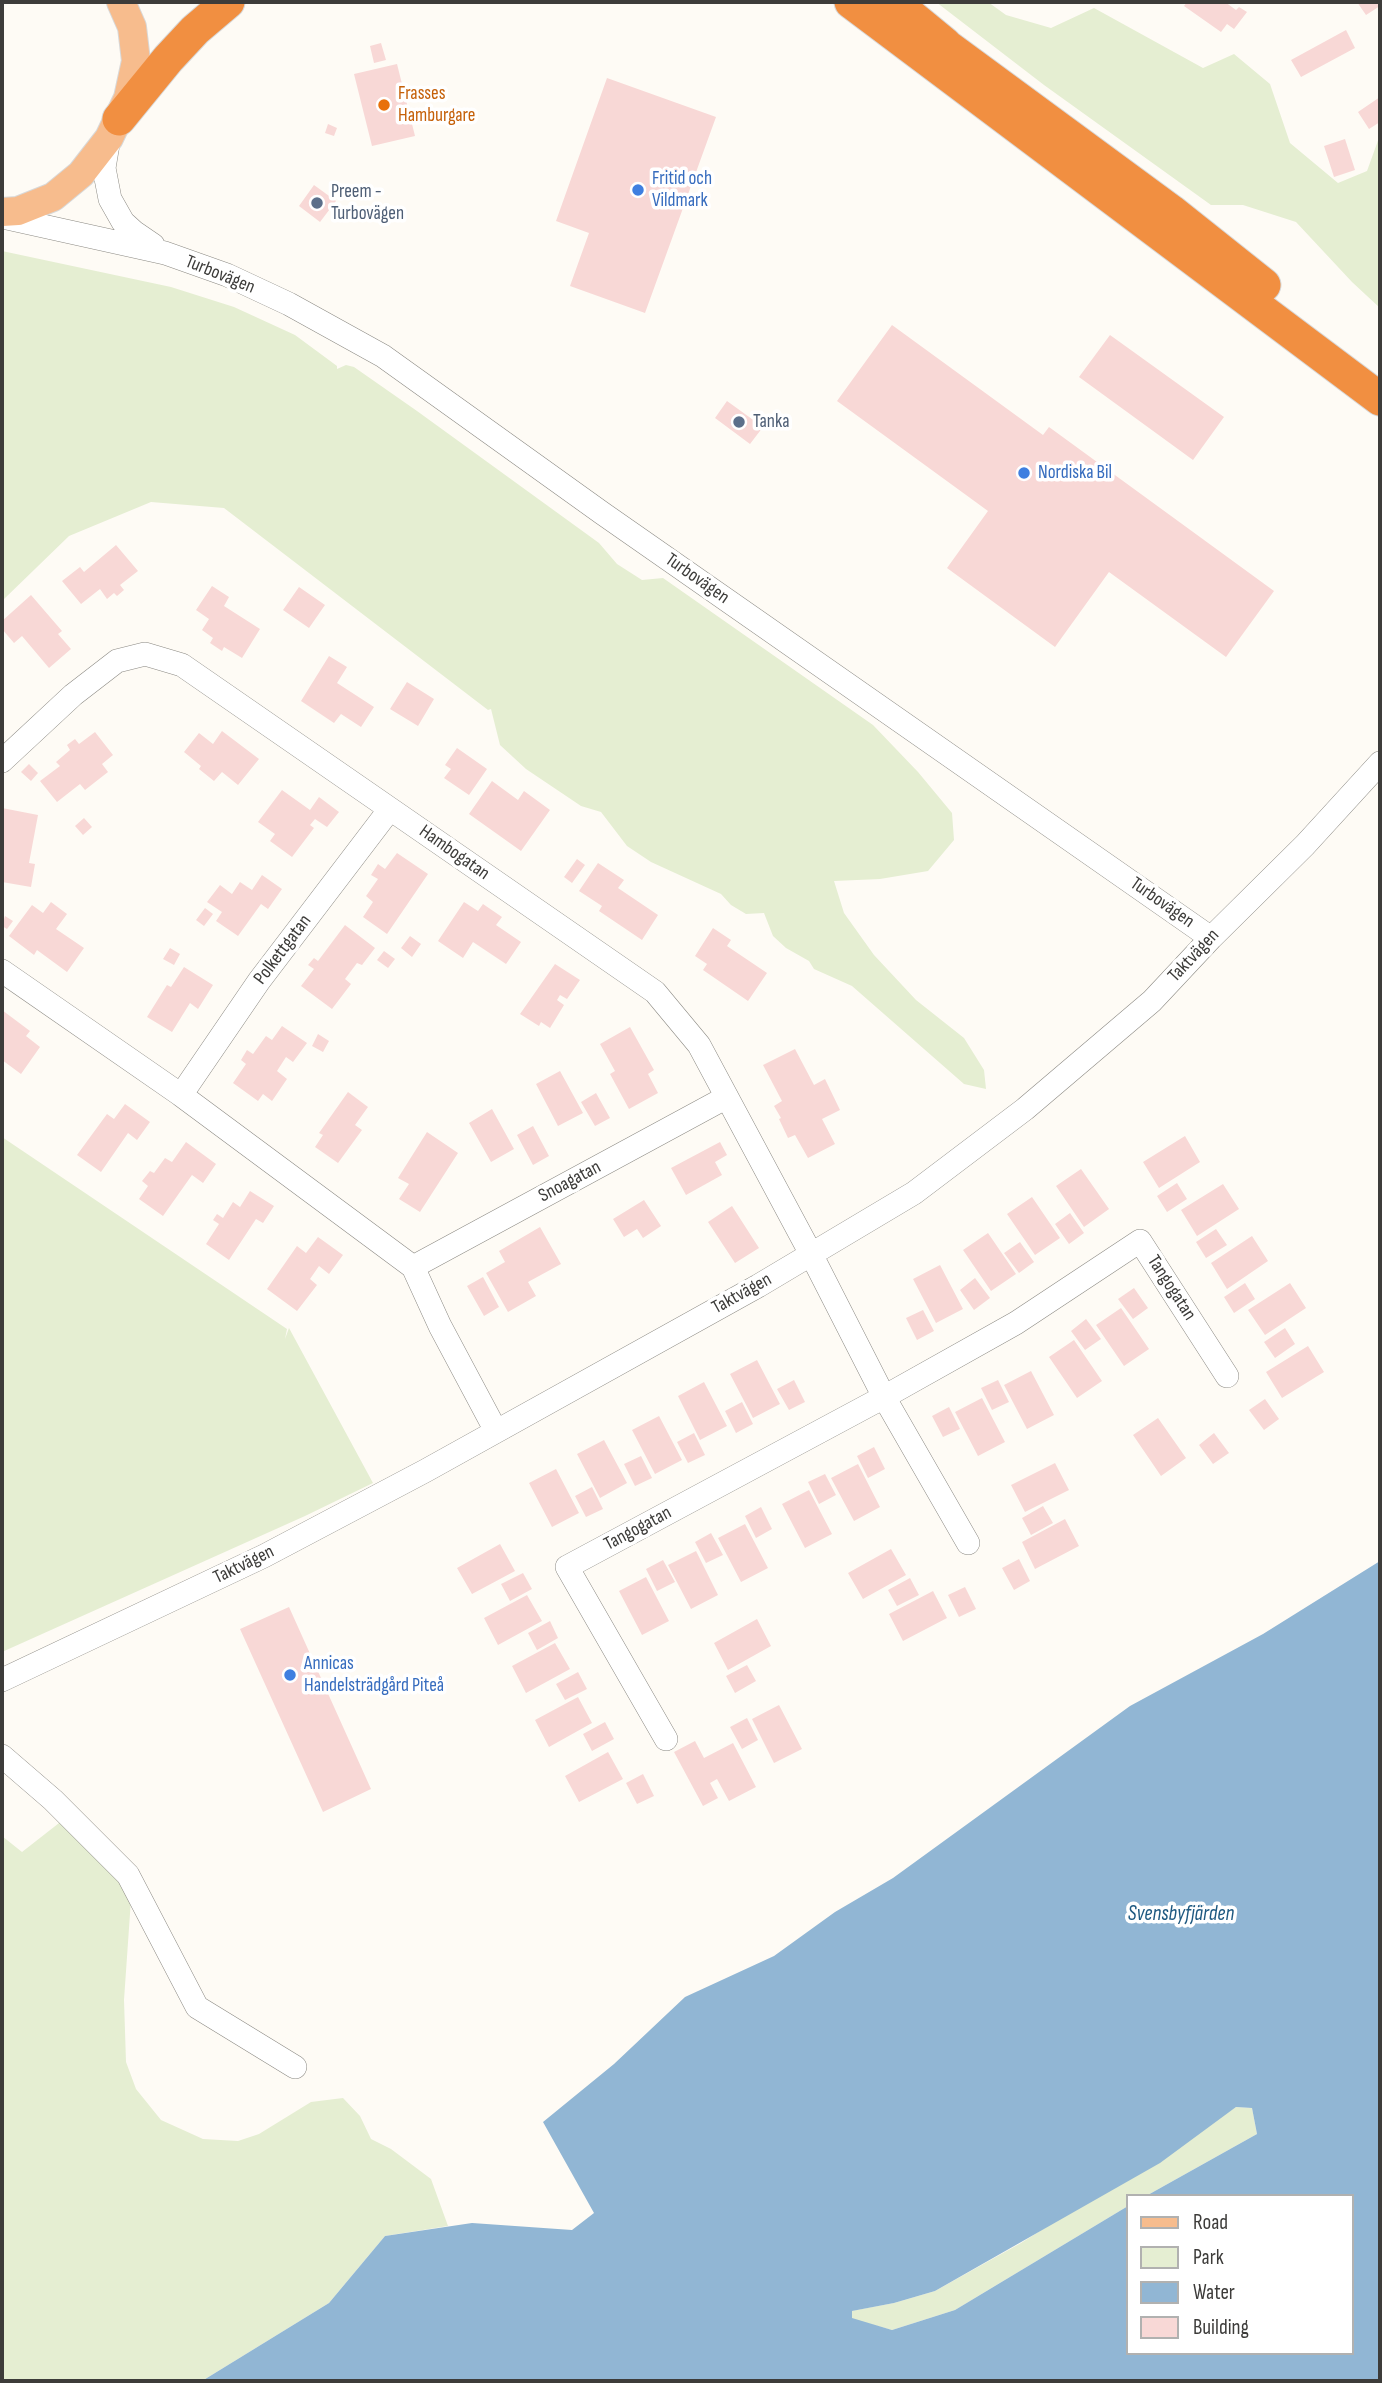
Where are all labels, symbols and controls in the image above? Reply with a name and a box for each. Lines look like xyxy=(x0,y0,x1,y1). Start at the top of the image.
place label: Frasses Hamburgare xyxy=(398,83,475,127)
marker: Frasses Hamburgare xyxy=(376,97,392,113)
place label: Fritid och Vildmark xyxy=(652,168,712,212)
place label: Preem - Turbovägen xyxy=(331,181,404,225)
marker: Fritid och Vildmark xyxy=(630,182,646,198)
marker: Preem - Turbovägen xyxy=(309,195,325,211)
street label: Turbovägen xyxy=(182,251,258,299)
place label: Tanka xyxy=(753,411,789,433)
marker: Tanka xyxy=(731,414,747,430)
place label: Nordiska Bil xyxy=(1038,462,1112,484)
marker: Nordiska Bil xyxy=(1016,465,1032,481)
street label: Turbovägen xyxy=(661,549,733,609)
street label: Hambogatan xyxy=(414,821,494,885)
street label: Turbovägen xyxy=(1126,873,1198,933)
street label: Polkettgatan xyxy=(249,911,317,989)
street label: Taktvägen xyxy=(1164,925,1224,987)
street label: Snoagatan xyxy=(535,1156,605,1208)
street label: Tangogatan xyxy=(1142,1251,1200,1325)
street label: Taktvägen xyxy=(708,1268,776,1320)
street label: Tangogatan xyxy=(600,1502,676,1556)
street label: Taktvägen xyxy=(210,1541,278,1589)
place label: Annicas Handelsträdgård Piteå xyxy=(304,1653,444,1697)
marker: Annicas Handelsträdgård Piteå xyxy=(282,1667,298,1683)
water label: Svensbyfjärden xyxy=(1128,1902,1234,1928)
legend xyxy=(1126,2194,1354,2355)
text: Road xyxy=(1193,2210,1228,2235)
text: Park xyxy=(1193,2245,1224,2270)
text: Water xyxy=(1193,2280,1235,2305)
text: Building xyxy=(1193,2315,1249,2340)

